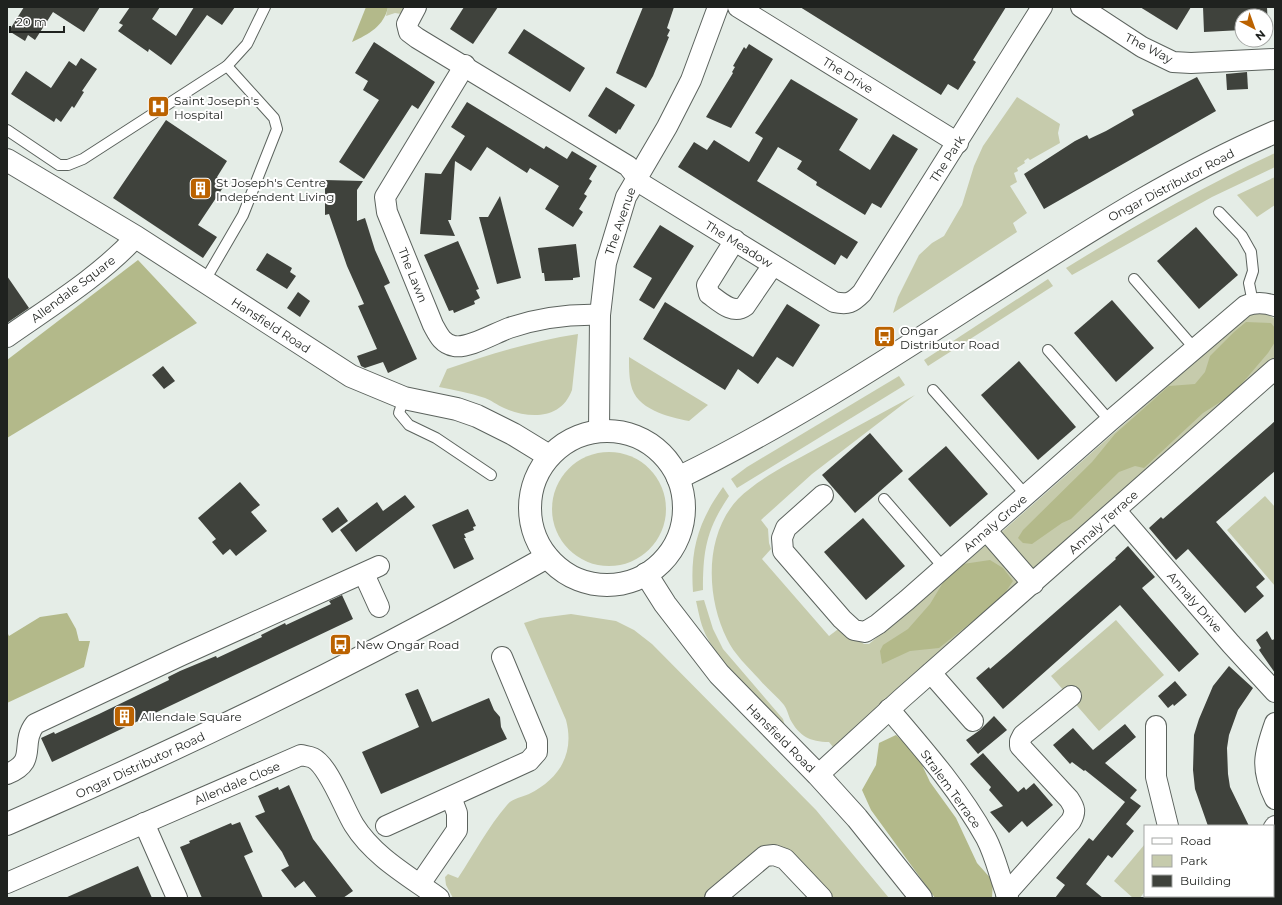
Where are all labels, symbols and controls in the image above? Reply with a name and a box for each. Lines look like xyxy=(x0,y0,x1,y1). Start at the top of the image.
scale bar xyxy=(10,8,64,34)
north arrow xyxy=(1234,8,1274,48)
text: 20 m xyxy=(16,14,47,29)
text: N xyxy=(1253,27,1269,44)
street label: The Way xyxy=(1123,30,1176,67)
street label: The Drive xyxy=(820,54,876,96)
place label: Saint Joseph's Hospital xyxy=(174,93,259,122)
hospital icon: Saint Joseph's Hospital xyxy=(146,94,172,120)
street label: The Park xyxy=(926,132,968,185)
street label: Ongar Distributor Road xyxy=(1105,145,1237,225)
place label: St Joseph's Centre Independent Living xyxy=(216,175,335,204)
building icon: St Joseph's Centre Independent Living xyxy=(188,176,214,202)
street label: The Avenue xyxy=(601,185,639,257)
street label: The Meadow xyxy=(702,217,776,271)
street label: The Lawn xyxy=(395,245,431,305)
street label: Allendale Square xyxy=(28,252,118,326)
street label: Hansfield Road xyxy=(229,294,313,356)
place label: Ongar Distributor Road xyxy=(900,323,1000,352)
bus stop icon: Ongar Distributor Road xyxy=(871,324,897,350)
street label: Annaly Terrace xyxy=(1065,487,1141,557)
street label: Annaly Grove xyxy=(960,491,1030,555)
street label: Annaly Drive xyxy=(1164,568,1226,636)
bus stop icon: New Ongar Road xyxy=(328,631,354,657)
place label: New Ongar Road xyxy=(356,637,459,652)
street label: Hansfield Road xyxy=(743,700,819,776)
building icon: Allendale Square xyxy=(112,703,138,729)
place label: Allendale Square xyxy=(140,709,242,724)
street label: Ongar Distributor Road xyxy=(73,728,207,802)
street label: Stralem Terrace xyxy=(917,747,985,831)
street label: Allendale Close xyxy=(192,758,282,808)
legend xyxy=(1144,825,1274,897)
text: Road xyxy=(1180,833,1211,848)
text: Park xyxy=(1180,853,1208,868)
text: Building xyxy=(1180,873,1231,888)

